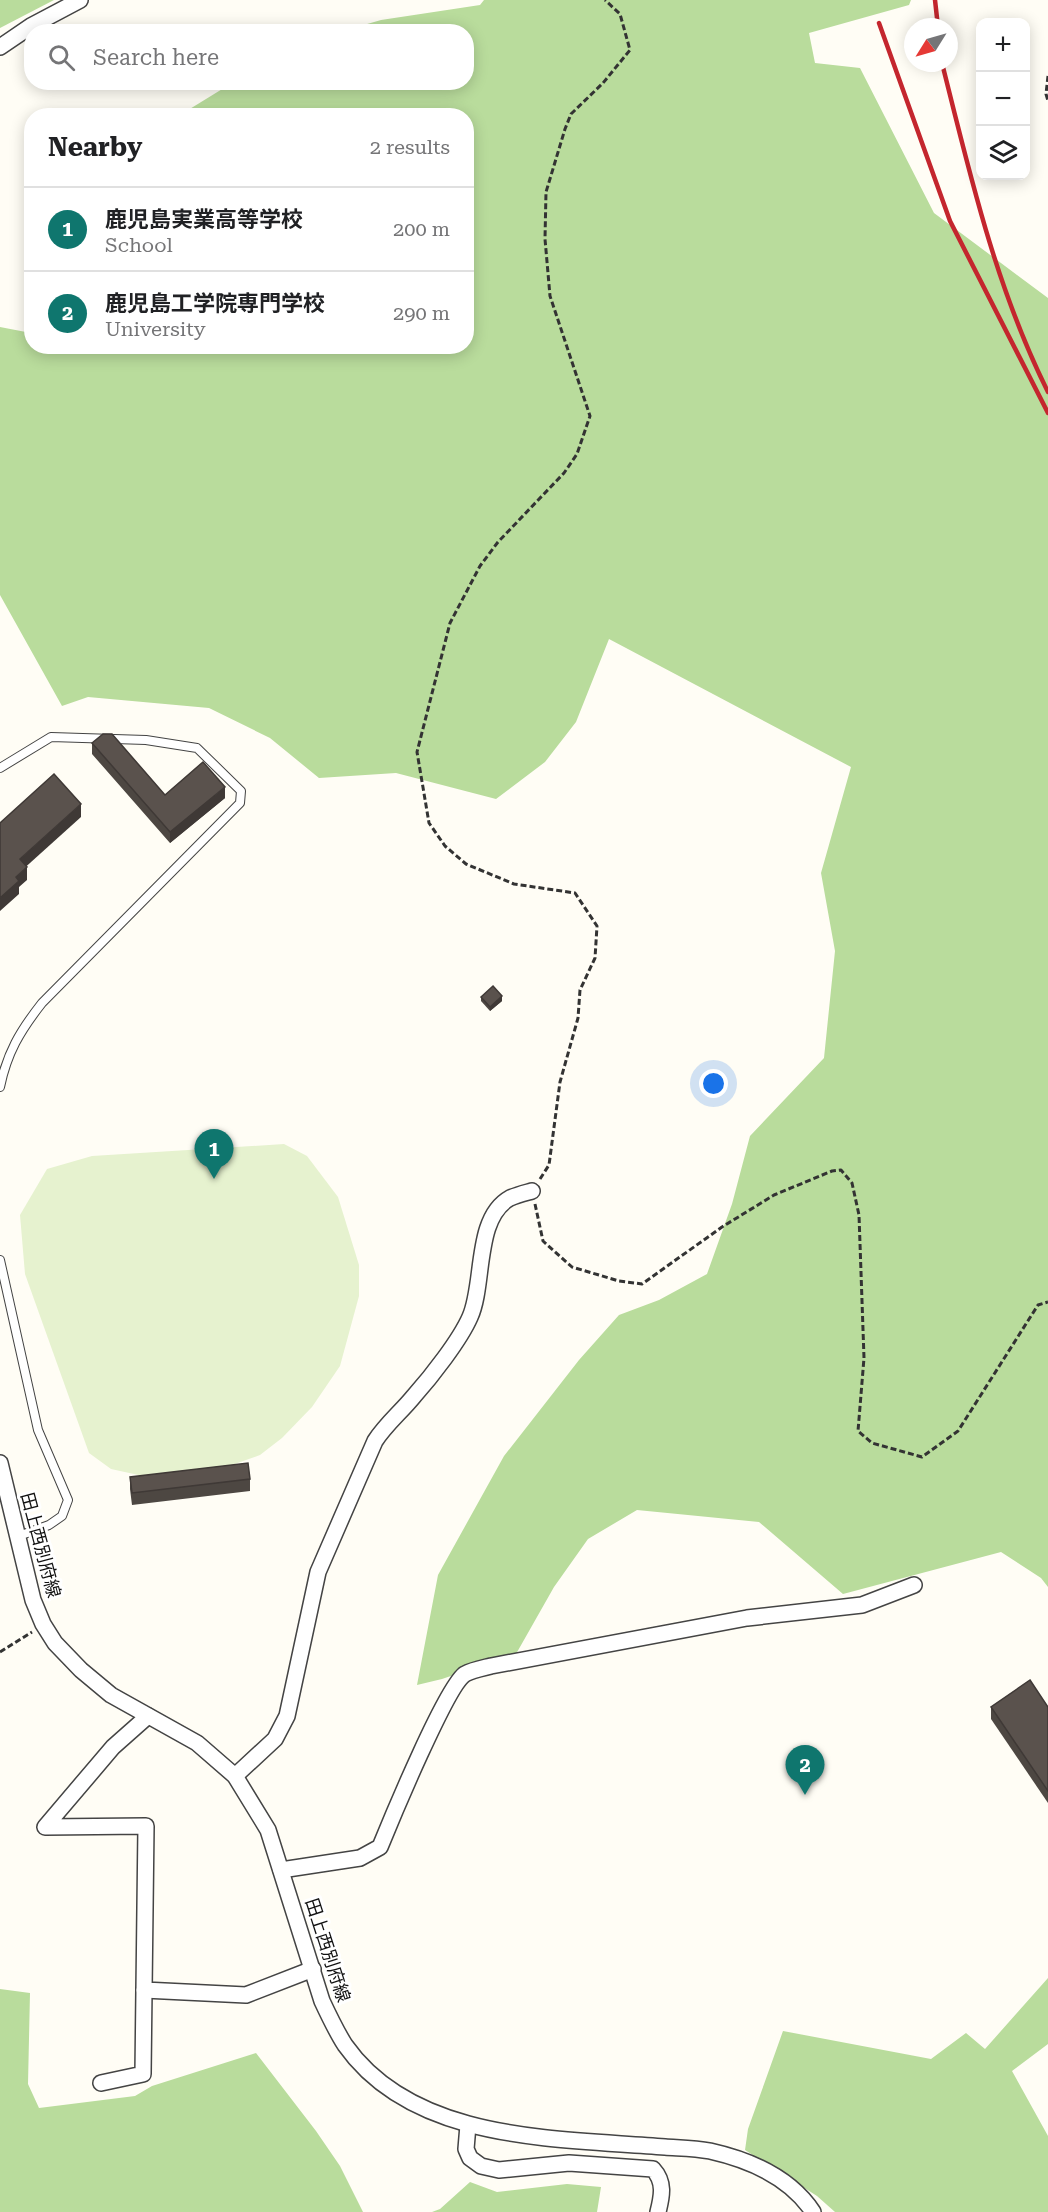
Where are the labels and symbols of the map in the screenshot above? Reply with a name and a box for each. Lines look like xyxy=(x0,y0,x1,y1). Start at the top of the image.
north arrow xyxy=(904,18,958,72)
your location xyxy=(699,1069,728,1098)
pin: 1 xyxy=(194,1130,234,1179)
street label: 田上西別府線 xyxy=(17,1490,65,1600)
pin: 2 xyxy=(786,1746,824,1795)
street label: 田上西別府線 xyxy=(301,1895,355,2005)

